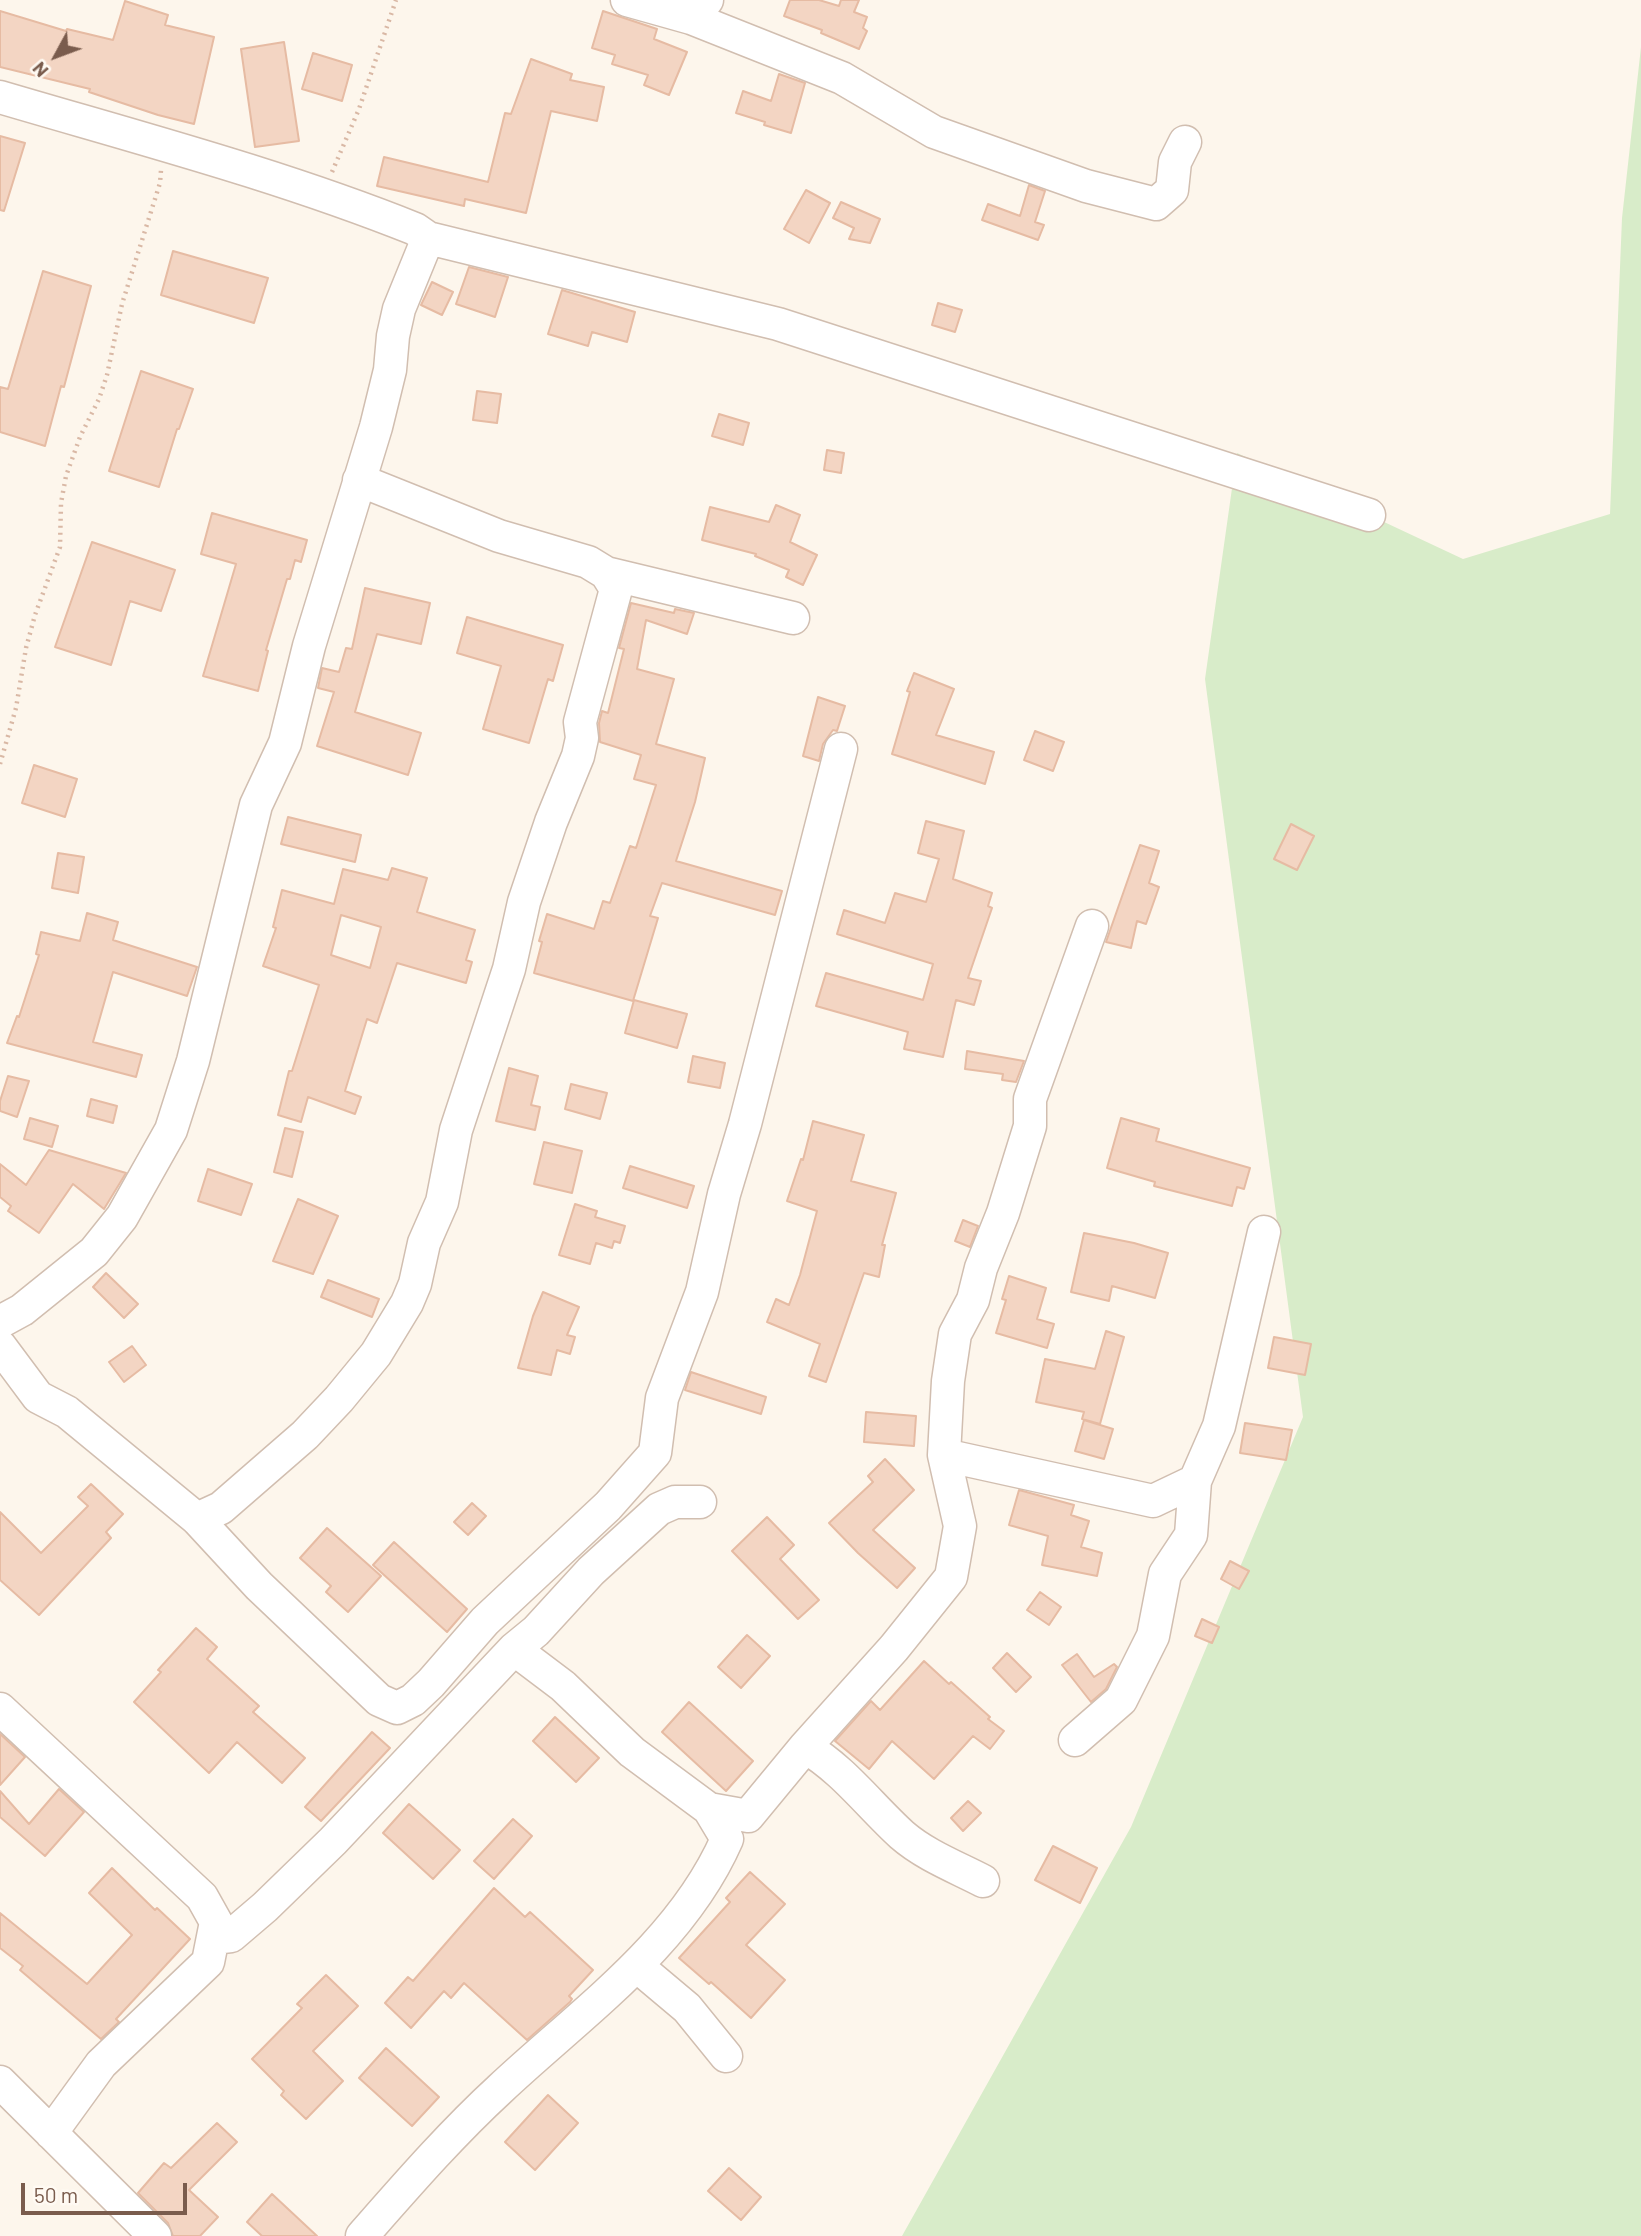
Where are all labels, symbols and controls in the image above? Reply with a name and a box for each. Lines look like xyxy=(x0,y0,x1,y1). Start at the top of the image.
north arrow xyxy=(21,21,91,91)
text: N xyxy=(27,58,53,82)
scale bar xyxy=(24,2170,191,2214)
text: 50 m xyxy=(34,2182,78,2207)

